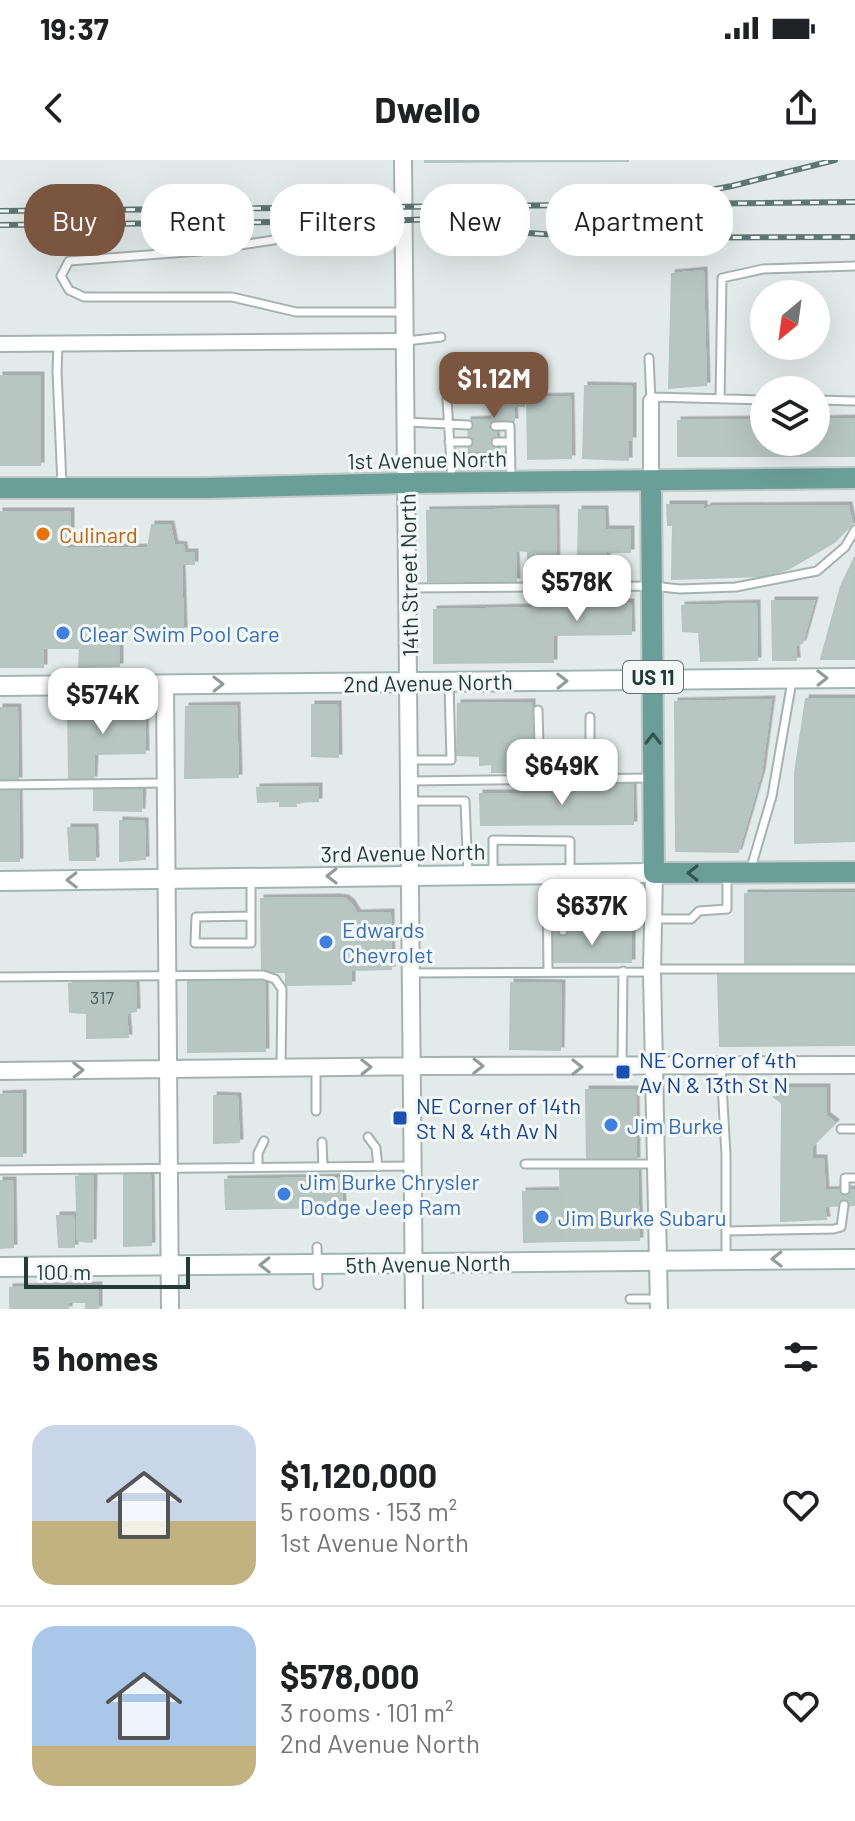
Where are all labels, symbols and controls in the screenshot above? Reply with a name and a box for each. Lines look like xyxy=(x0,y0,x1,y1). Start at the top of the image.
text: 19:37 xyxy=(40,10,109,46)
icon: back xyxy=(32,86,76,130)
icon: share xyxy=(779,86,823,130)
text: Dwello xyxy=(374,87,481,130)
chip: Buy xyxy=(24,184,125,256)
chip: Rent xyxy=(141,184,254,256)
chip: Filters xyxy=(270,184,404,256)
chip: New xyxy=(420,184,530,256)
chip: Apartment xyxy=(546,184,733,256)
north arrow xyxy=(750,280,830,360)
map controls xyxy=(750,280,830,456)
pin: $1.12M xyxy=(429,352,559,420)
text: $1.12M xyxy=(457,362,531,393)
button: layers xyxy=(750,376,830,456)
street label: 1st Avenue North xyxy=(347,445,507,473)
street label: 14th Street North xyxy=(394,493,422,657)
place label: Culinard xyxy=(59,521,138,547)
marker: Culinard xyxy=(34,525,52,543)
pin: $578K xyxy=(521,555,633,623)
text: $578K xyxy=(541,565,613,596)
place label: Clear Swim Pool Care xyxy=(79,620,280,646)
marker: Clear Swim Pool Care xyxy=(54,624,72,642)
road number: US 11 xyxy=(623,661,683,693)
pin: $574K xyxy=(47,668,159,736)
street label: 2nd Avenue North xyxy=(343,668,513,696)
one-way arrow xyxy=(816,669,829,687)
one-way arrow xyxy=(556,672,569,690)
one-way arrow xyxy=(212,675,225,693)
text: $574K xyxy=(66,678,140,709)
one-way arrow xyxy=(645,732,662,745)
pin: $649K xyxy=(506,739,618,807)
text: $649K xyxy=(525,749,599,780)
street label: 3rd Avenue North xyxy=(320,838,486,866)
one-way arrow xyxy=(686,864,699,882)
one-way arrow xyxy=(325,867,338,885)
one-way arrow xyxy=(65,871,78,889)
pin: $637K xyxy=(536,879,648,947)
text: $637K xyxy=(556,889,628,920)
place label: Edwards Chevrolet xyxy=(342,916,433,967)
marker: Edwards Chevrolet xyxy=(317,933,335,951)
house number: 317 xyxy=(90,986,114,1008)
place label: NE Corner of 4th Av N & 13th St N xyxy=(639,1046,797,1097)
one-way arrow xyxy=(472,1057,485,1075)
one-way arrow xyxy=(360,1058,373,1076)
one-way arrow xyxy=(571,1058,584,1076)
one-way arrow xyxy=(72,1061,85,1079)
marker: NE Corner of 4th Av N & 13th St N xyxy=(614,1063,632,1081)
place label: NE Corner of 14th St N & 4th Av N xyxy=(416,1092,581,1143)
marker: NE Corner of 14th St N & 4th Av N xyxy=(391,1109,409,1127)
place label: Jim Burke xyxy=(627,1112,724,1138)
marker: Jim Burke xyxy=(602,1116,620,1134)
place label: Jim Burke Chrysler Dodge Jeep Ram xyxy=(300,1168,480,1219)
marker: Jim Burke Chrysler Dodge Jeep Ram xyxy=(275,1185,293,1203)
place label: Jim Burke Subaru xyxy=(558,1204,727,1230)
marker: Jim Burke Subaru xyxy=(533,1208,551,1226)
street label: 5th Avenue North xyxy=(345,1249,511,1277)
one-way arrow xyxy=(770,1251,783,1268)
scale bar xyxy=(24,1253,190,1289)
one-way arrow xyxy=(258,1256,271,1273)
text: 100 m xyxy=(36,1258,91,1284)
icon: filters xyxy=(779,1335,823,1379)
text: 5 homes xyxy=(32,1337,158,1378)
text: $1,120,000 xyxy=(280,1454,437,1495)
icon: home xyxy=(96,1457,192,1553)
icon: heart xyxy=(779,1483,823,1527)
text: 5 rooms · 153 m² xyxy=(280,1495,457,1526)
text: 1st Avenue North xyxy=(280,1526,469,1557)
text: $578,000 xyxy=(280,1655,419,1696)
icon: home xyxy=(96,1658,192,1754)
icon: heart xyxy=(779,1684,823,1728)
text: 3 rooms · 101 m² xyxy=(280,1696,453,1727)
text: 2nd Avenue North xyxy=(280,1727,480,1758)

